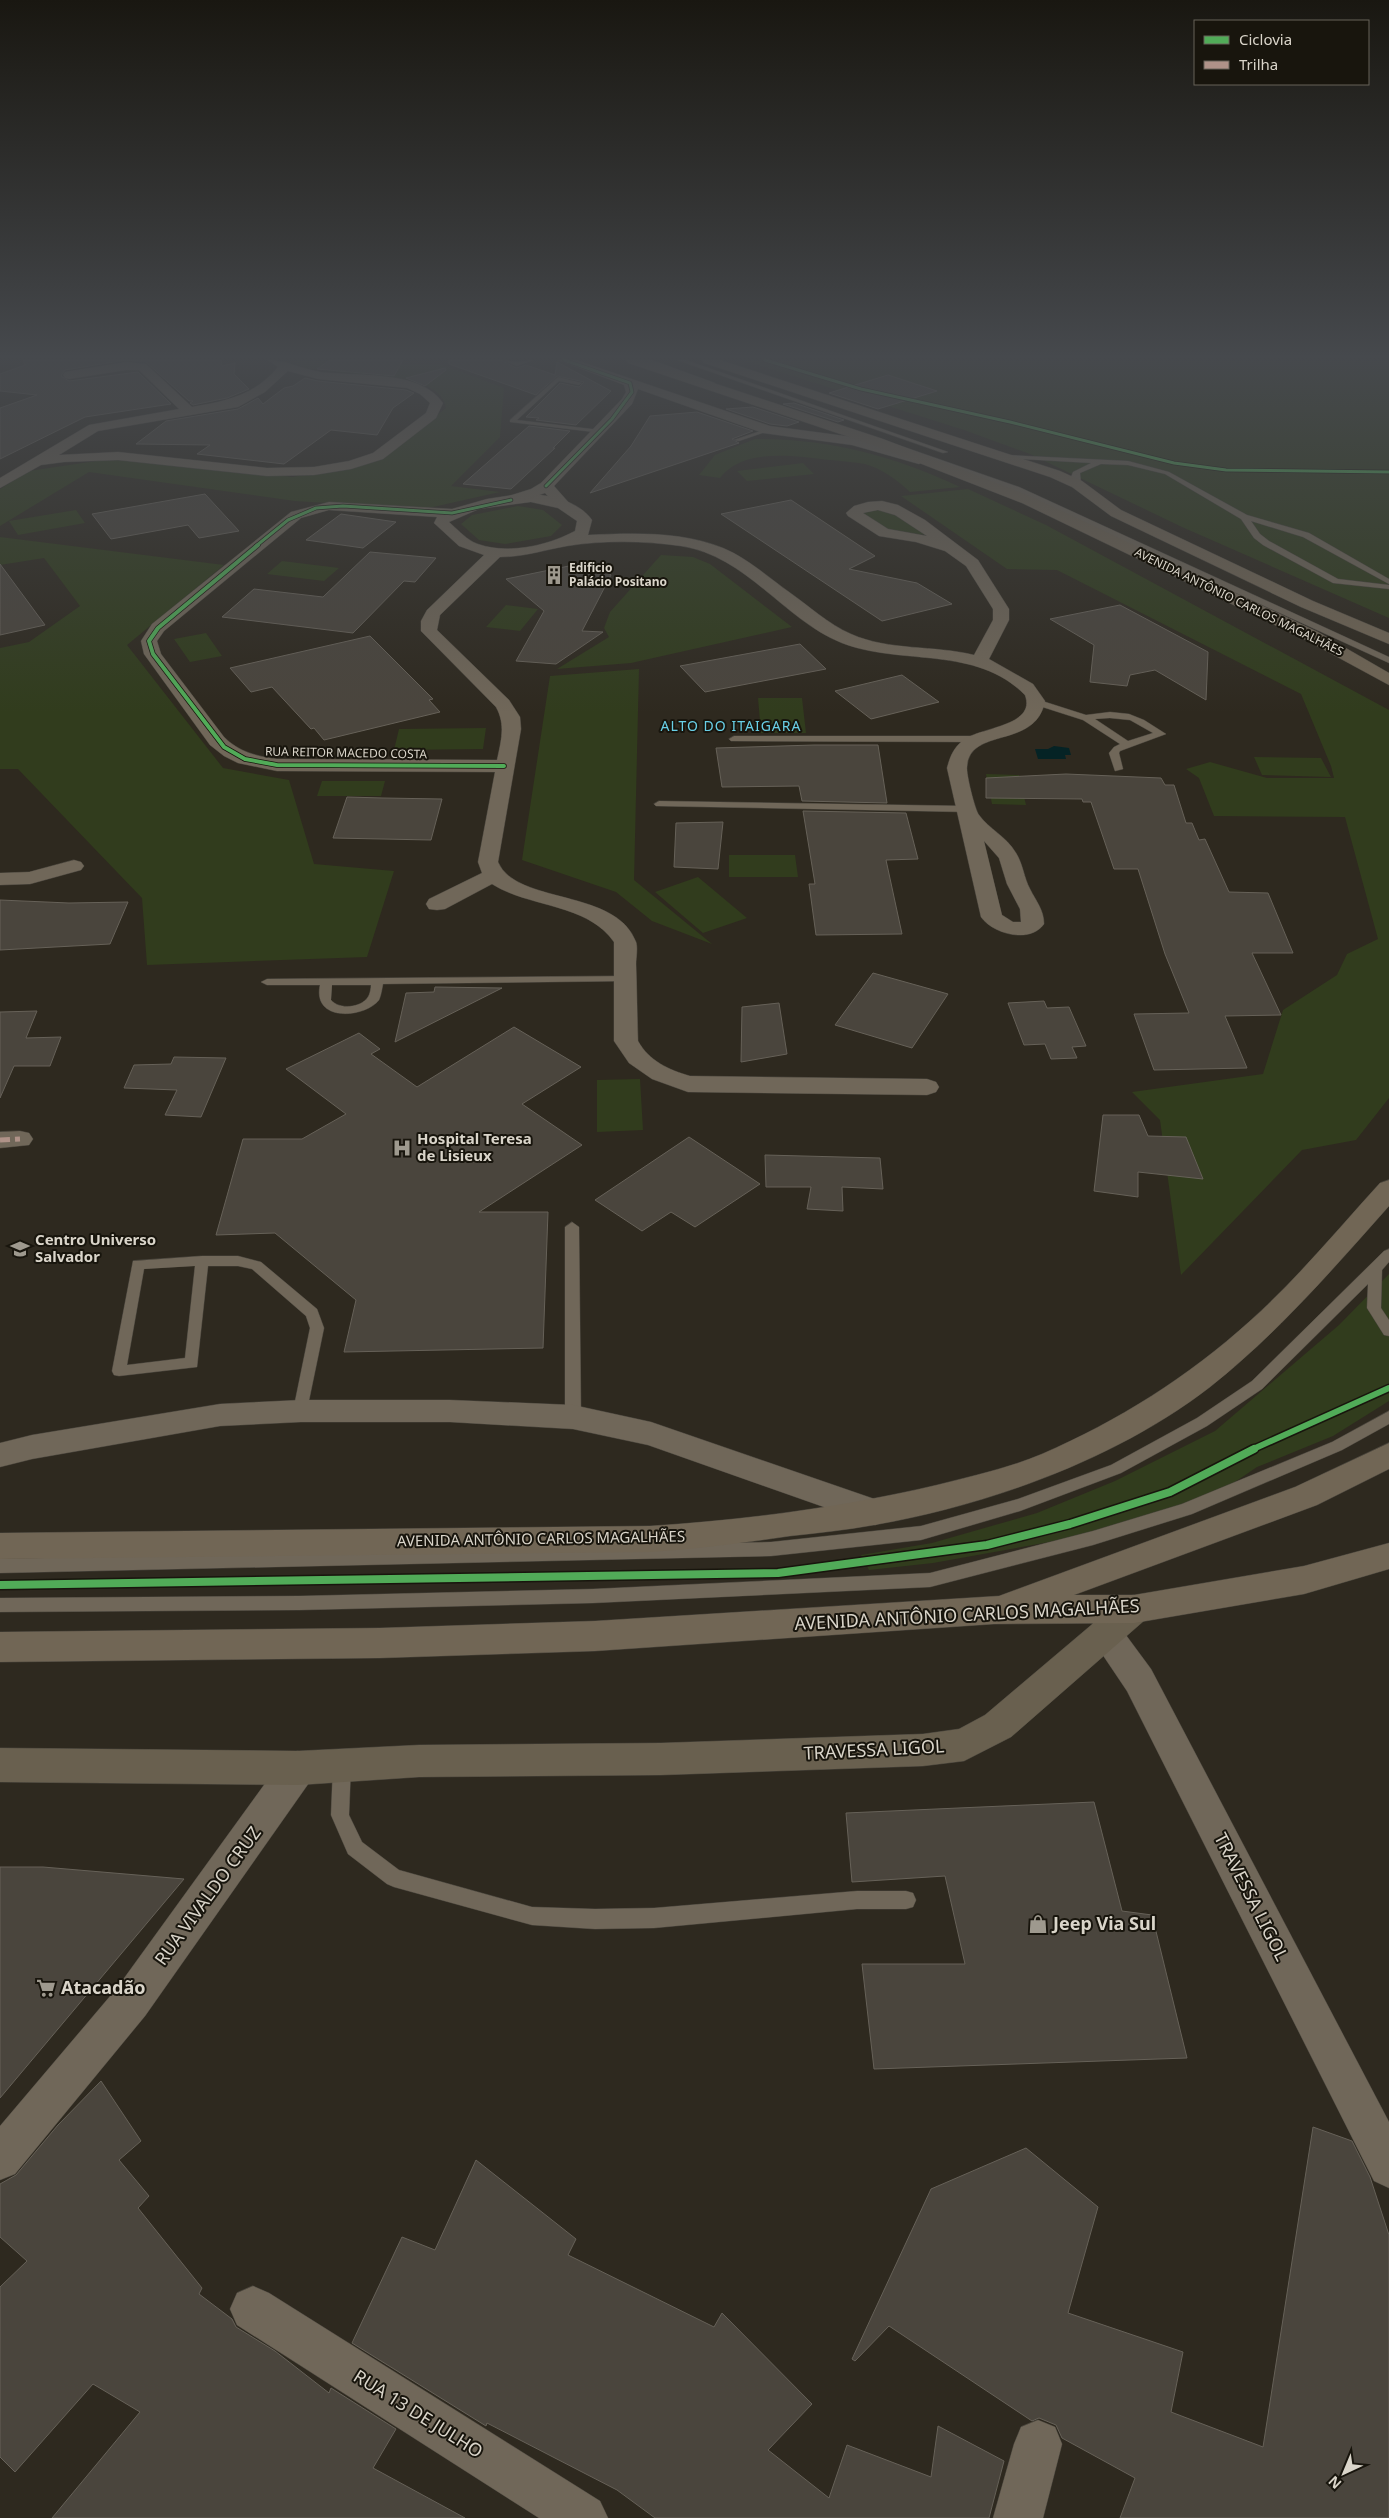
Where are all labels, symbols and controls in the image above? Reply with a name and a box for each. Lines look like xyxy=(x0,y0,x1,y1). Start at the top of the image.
legend xyxy=(1194,20,1369,85)
text: Ciclovia xyxy=(1239,29,1292,49)
text: Trilha xyxy=(1239,54,1278,74)
street label: AVENIDA ANTÔNIO CARLOS MAGALHÃES xyxy=(1132,543,1347,660)
place label: Edificio Palácio Positano xyxy=(569,559,667,590)
building icon: Edificio Palácio Positano xyxy=(543,564,565,586)
district label: ALTO DO ITAIGARA xyxy=(661,716,801,735)
street label: RUA REITOR MACEDO COSTA xyxy=(265,743,428,762)
place label: Hospital Teresa de Lisieux xyxy=(417,1128,532,1165)
hospital icon: Hospital Teresa de Lisieux xyxy=(391,1137,413,1159)
place label: Centro Universo Salvador xyxy=(35,1229,156,1266)
school or university icon: Centro Universo Salvador xyxy=(9,1238,31,1260)
street label: AVENIDA ANTÔNIO CARLOS MAGALHÃES xyxy=(397,1525,685,1551)
street label: AVENIDA ANTÔNIO CARLOS MAGALHÃES xyxy=(794,1593,1140,1635)
street label: TRAVESSA LIGOL xyxy=(803,1733,945,1765)
street label: RUA VIVALDO CRUZ xyxy=(149,1821,266,1970)
street label: TRAVESSA LIGOL xyxy=(1209,1828,1295,1965)
place label: Jeep Via Sul xyxy=(1051,1911,1156,1935)
shop icon: Jeep Via Sul xyxy=(1027,1913,1049,1935)
place label: Atacadão xyxy=(61,1975,146,1999)
supermarket icon: Atacadão xyxy=(35,1977,57,1999)
street label: RUA 13 DE JULHO xyxy=(349,2364,488,2463)
north arrow xyxy=(1319,2448,1369,2498)
text: N xyxy=(1324,2472,1345,2494)

